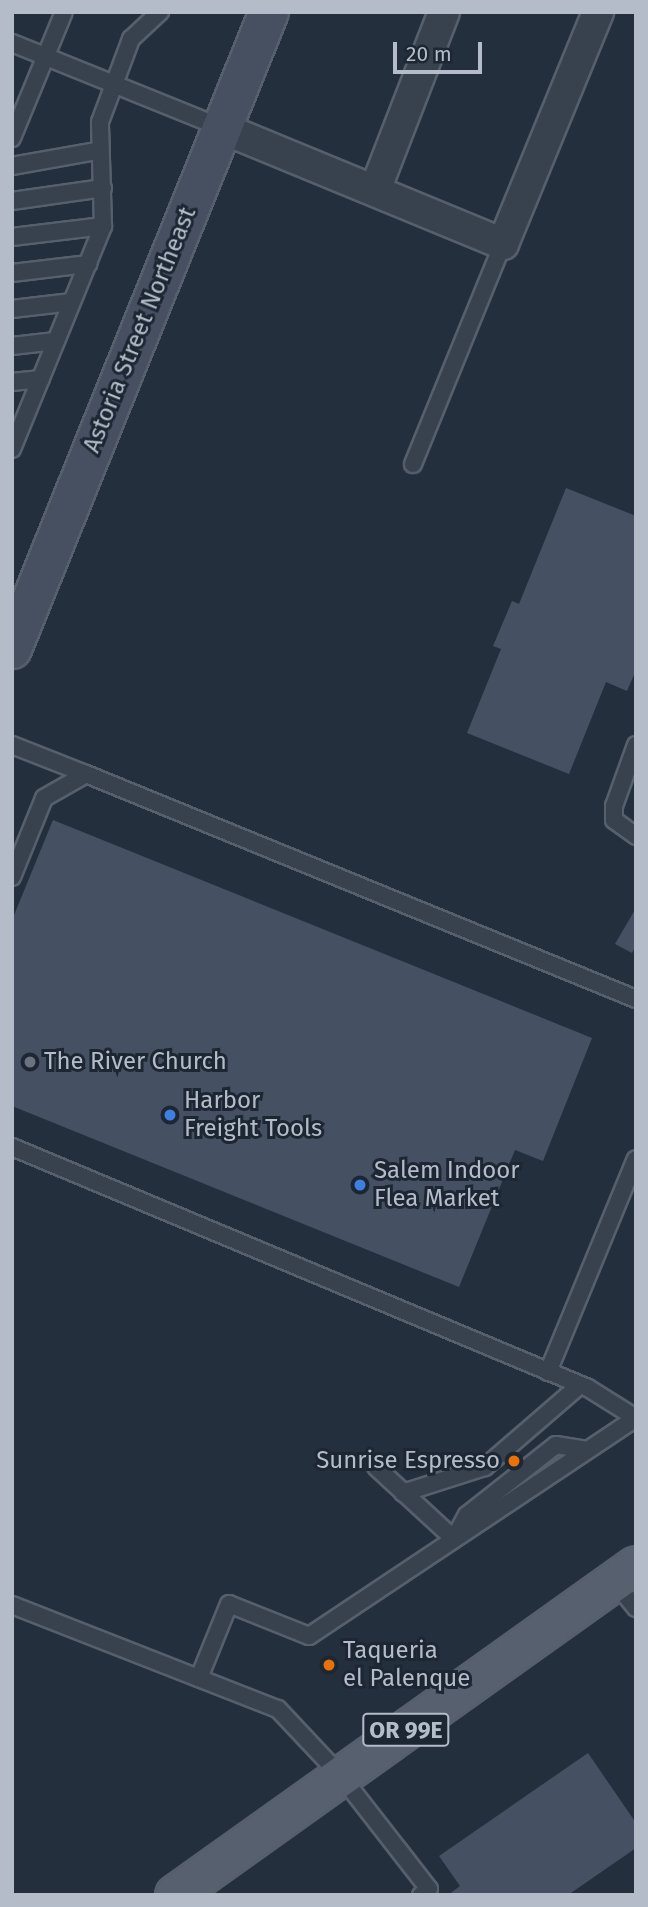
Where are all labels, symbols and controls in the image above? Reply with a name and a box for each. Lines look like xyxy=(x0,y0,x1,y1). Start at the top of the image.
scale bar xyxy=(396,28,485,72)
text: 20 m xyxy=(406,41,452,67)
street label: Astoria Street Northeast xyxy=(78,203,202,457)
place label: The River Church xyxy=(44,1048,227,1076)
marker: The River Church xyxy=(22,1054,38,1070)
place label: Harbor Freight Tools xyxy=(184,1087,322,1143)
marker: Harbor Freight Tools xyxy=(162,1107,178,1123)
place label: Salem Indoor Flea Market xyxy=(374,1157,520,1213)
marker: Salem Indoor Flea Market xyxy=(352,1177,368,1193)
place label: Sunrise Espresso xyxy=(316,1447,500,1475)
marker: Sunrise Espresso xyxy=(506,1453,522,1469)
place label: Taqueria el Palenque xyxy=(343,1637,470,1693)
marker: Taqueria el Palenque xyxy=(321,1657,337,1673)
road number: OR 99E xyxy=(362,1710,450,1750)

